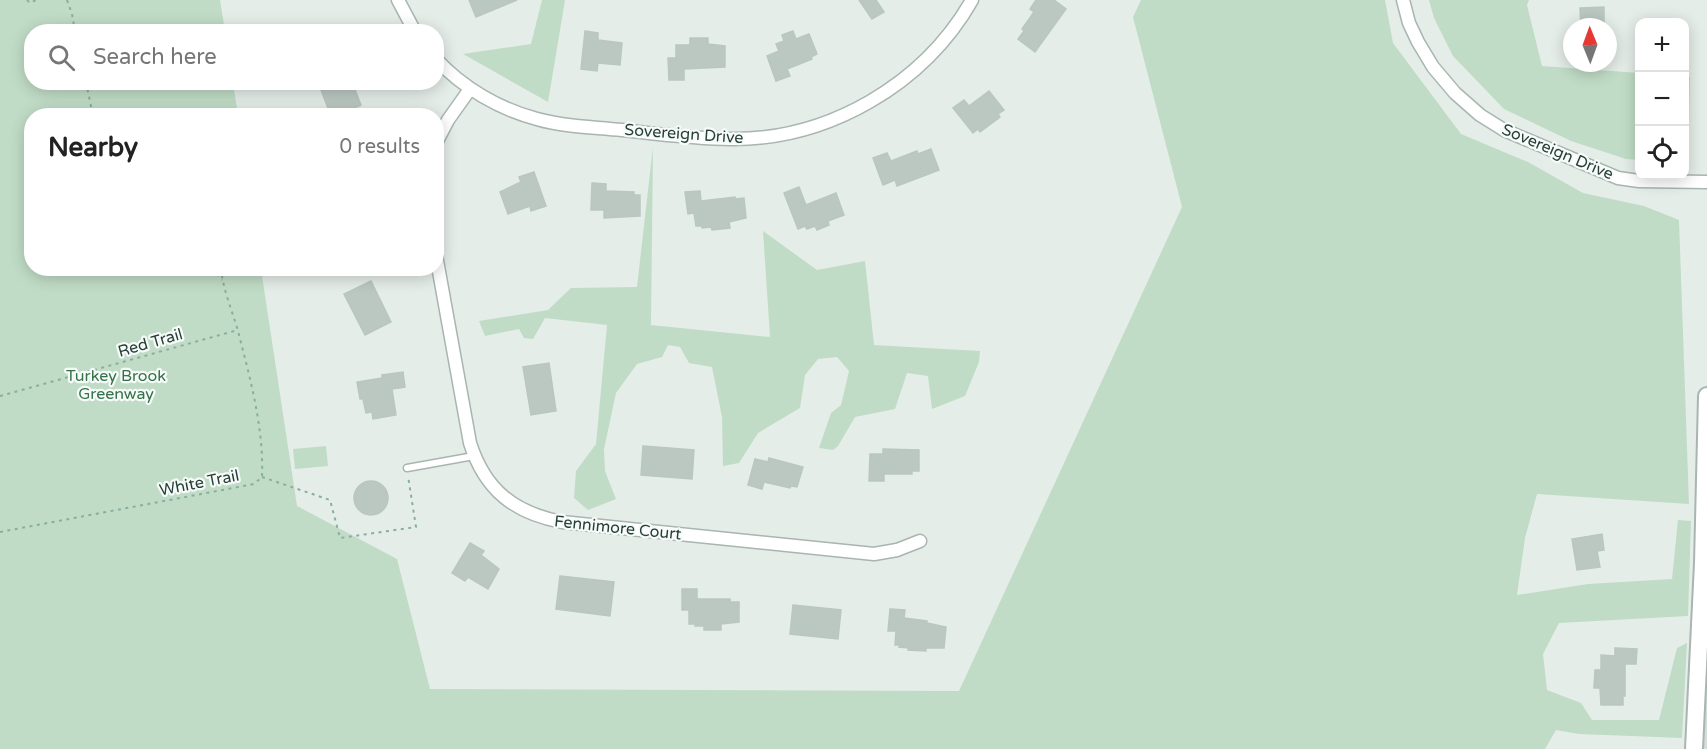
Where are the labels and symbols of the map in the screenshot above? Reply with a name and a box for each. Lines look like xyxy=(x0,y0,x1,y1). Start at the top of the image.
north arrow xyxy=(1563,18,1617,72)
street label: Sovereign Drive xyxy=(1499,119,1616,184)
street label: Sovereign Drive xyxy=(624,120,744,148)
street label: Red Trail xyxy=(116,324,185,362)
park label: Turkey Brook Greenway xyxy=(66,366,166,404)
street label: White Trail xyxy=(158,465,241,501)
street label: Fennimore Court xyxy=(553,511,682,545)

